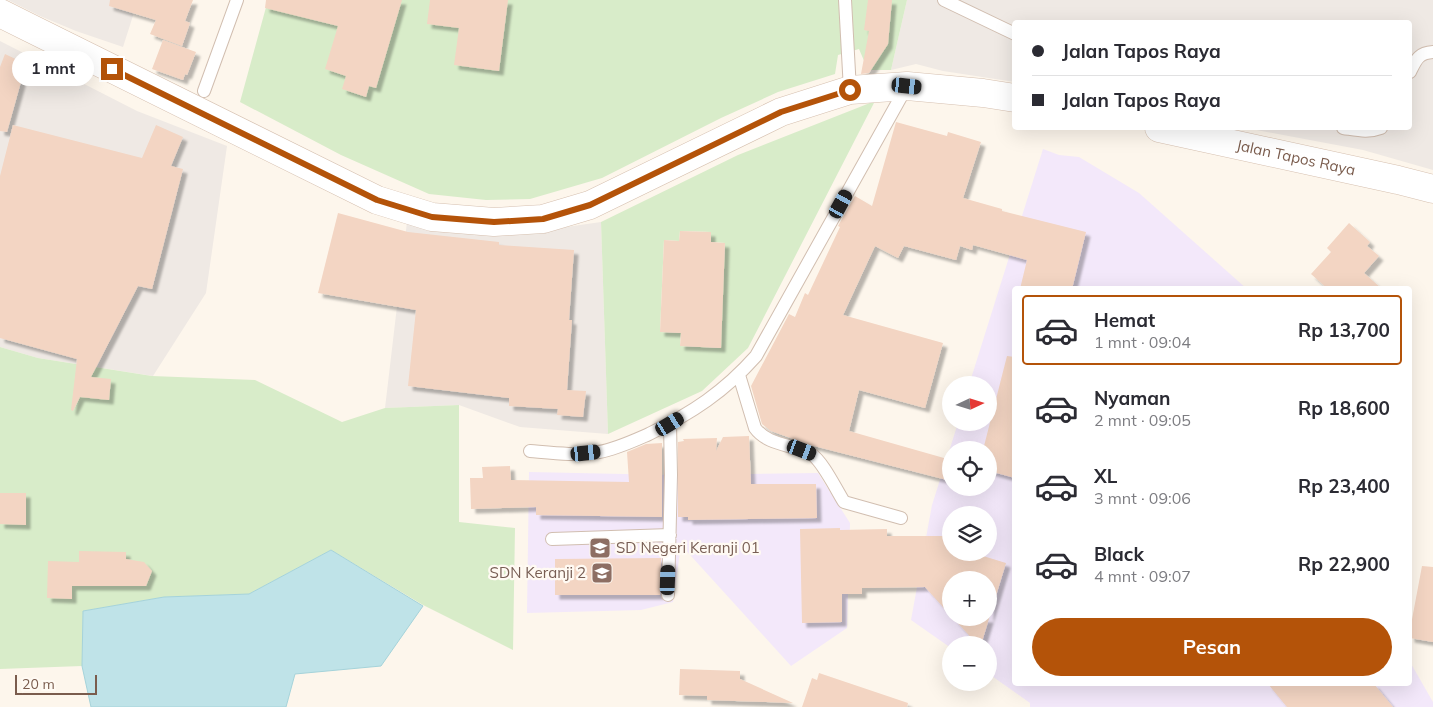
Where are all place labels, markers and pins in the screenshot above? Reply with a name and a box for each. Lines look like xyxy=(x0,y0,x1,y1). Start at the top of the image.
school or university icon: SD Negeri Keranji 01 xyxy=(588,536,612,560)
place label: SD Negeri Keranji 01 xyxy=(616,538,760,557)
school or university icon: SDN Keranji 2 xyxy=(590,561,614,585)
place label: SDN Keranji 2 xyxy=(490,563,586,582)

